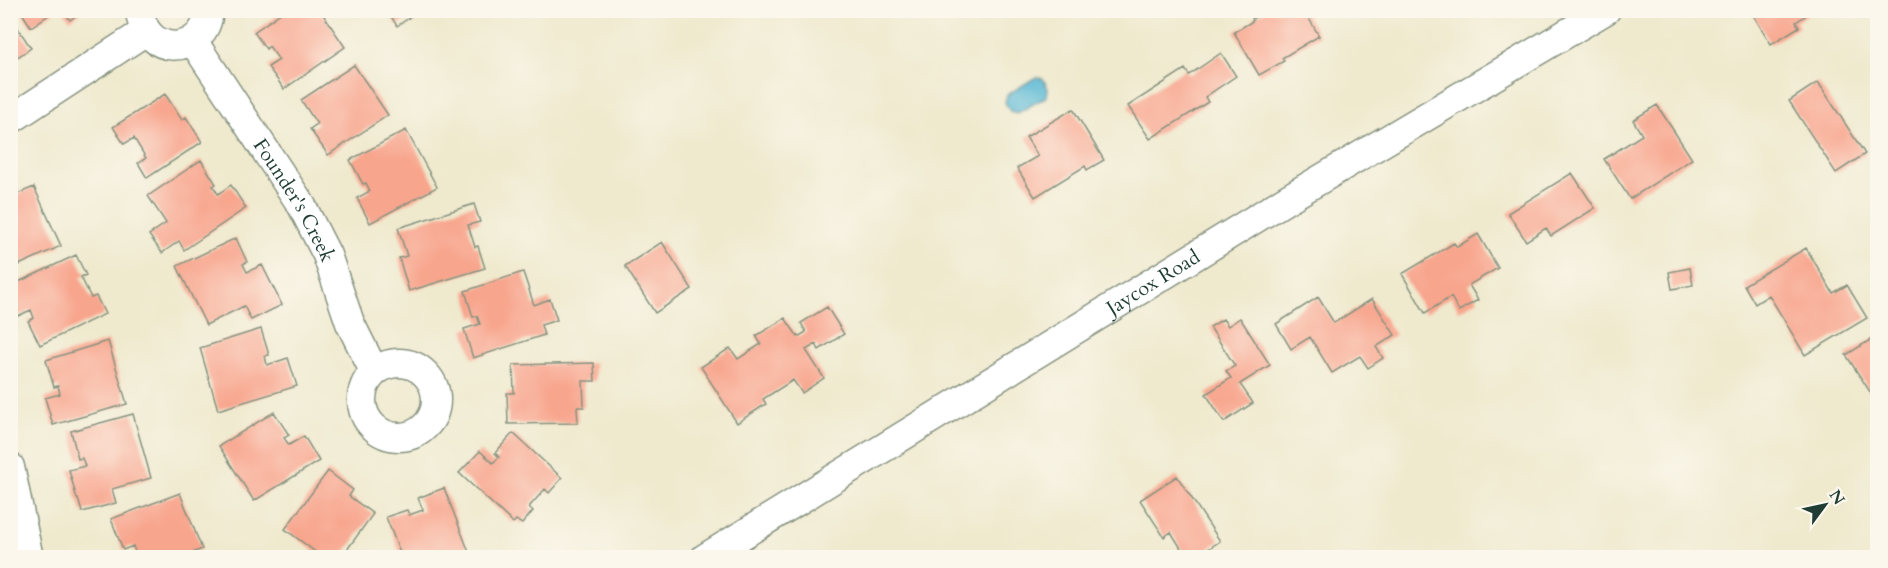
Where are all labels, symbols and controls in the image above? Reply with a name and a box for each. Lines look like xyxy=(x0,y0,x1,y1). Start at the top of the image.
street label: Founder's Creek xyxy=(247,133,341,266)
street label: Jaycox Road xyxy=(1099,243,1205,323)
north arrow xyxy=(1795,475,1855,535)
text: N xyxy=(1824,486,1850,509)

